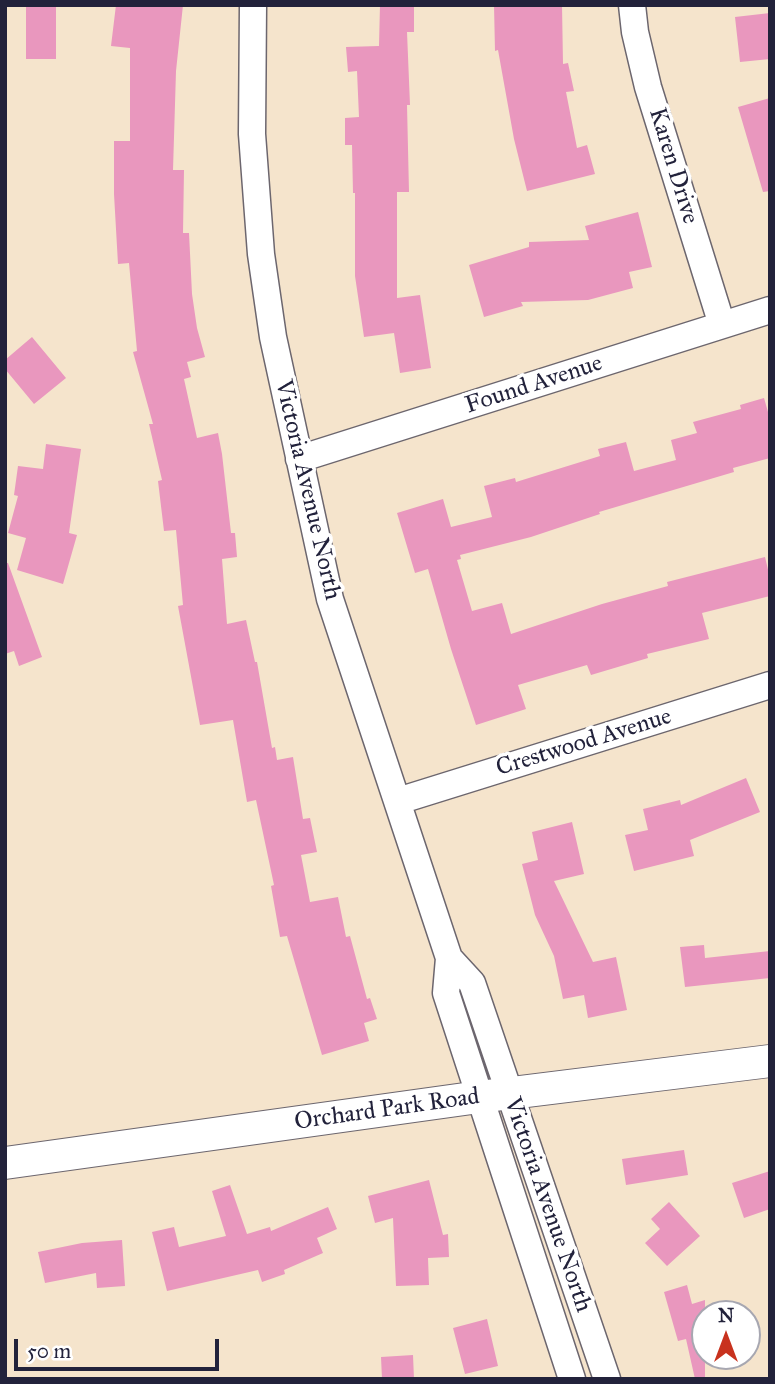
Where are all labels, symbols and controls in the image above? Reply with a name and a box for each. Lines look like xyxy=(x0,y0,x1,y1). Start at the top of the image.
street label: Karen Drive xyxy=(642,105,704,227)
street label: Found Avenue xyxy=(462,349,606,421)
street label: Victoria Avenue North xyxy=(268,377,346,603)
street label: Crestwood Avenue xyxy=(493,703,675,783)
street label: Orchard Park Road xyxy=(293,1083,481,1137)
street label: Victoria Avenue North xyxy=(497,1094,597,1316)
north arrow xyxy=(691,1300,761,1370)
text: N xyxy=(718,1304,734,1327)
scale bar xyxy=(18,1324,222,1368)
text: 50 m xyxy=(27,1338,71,1364)

